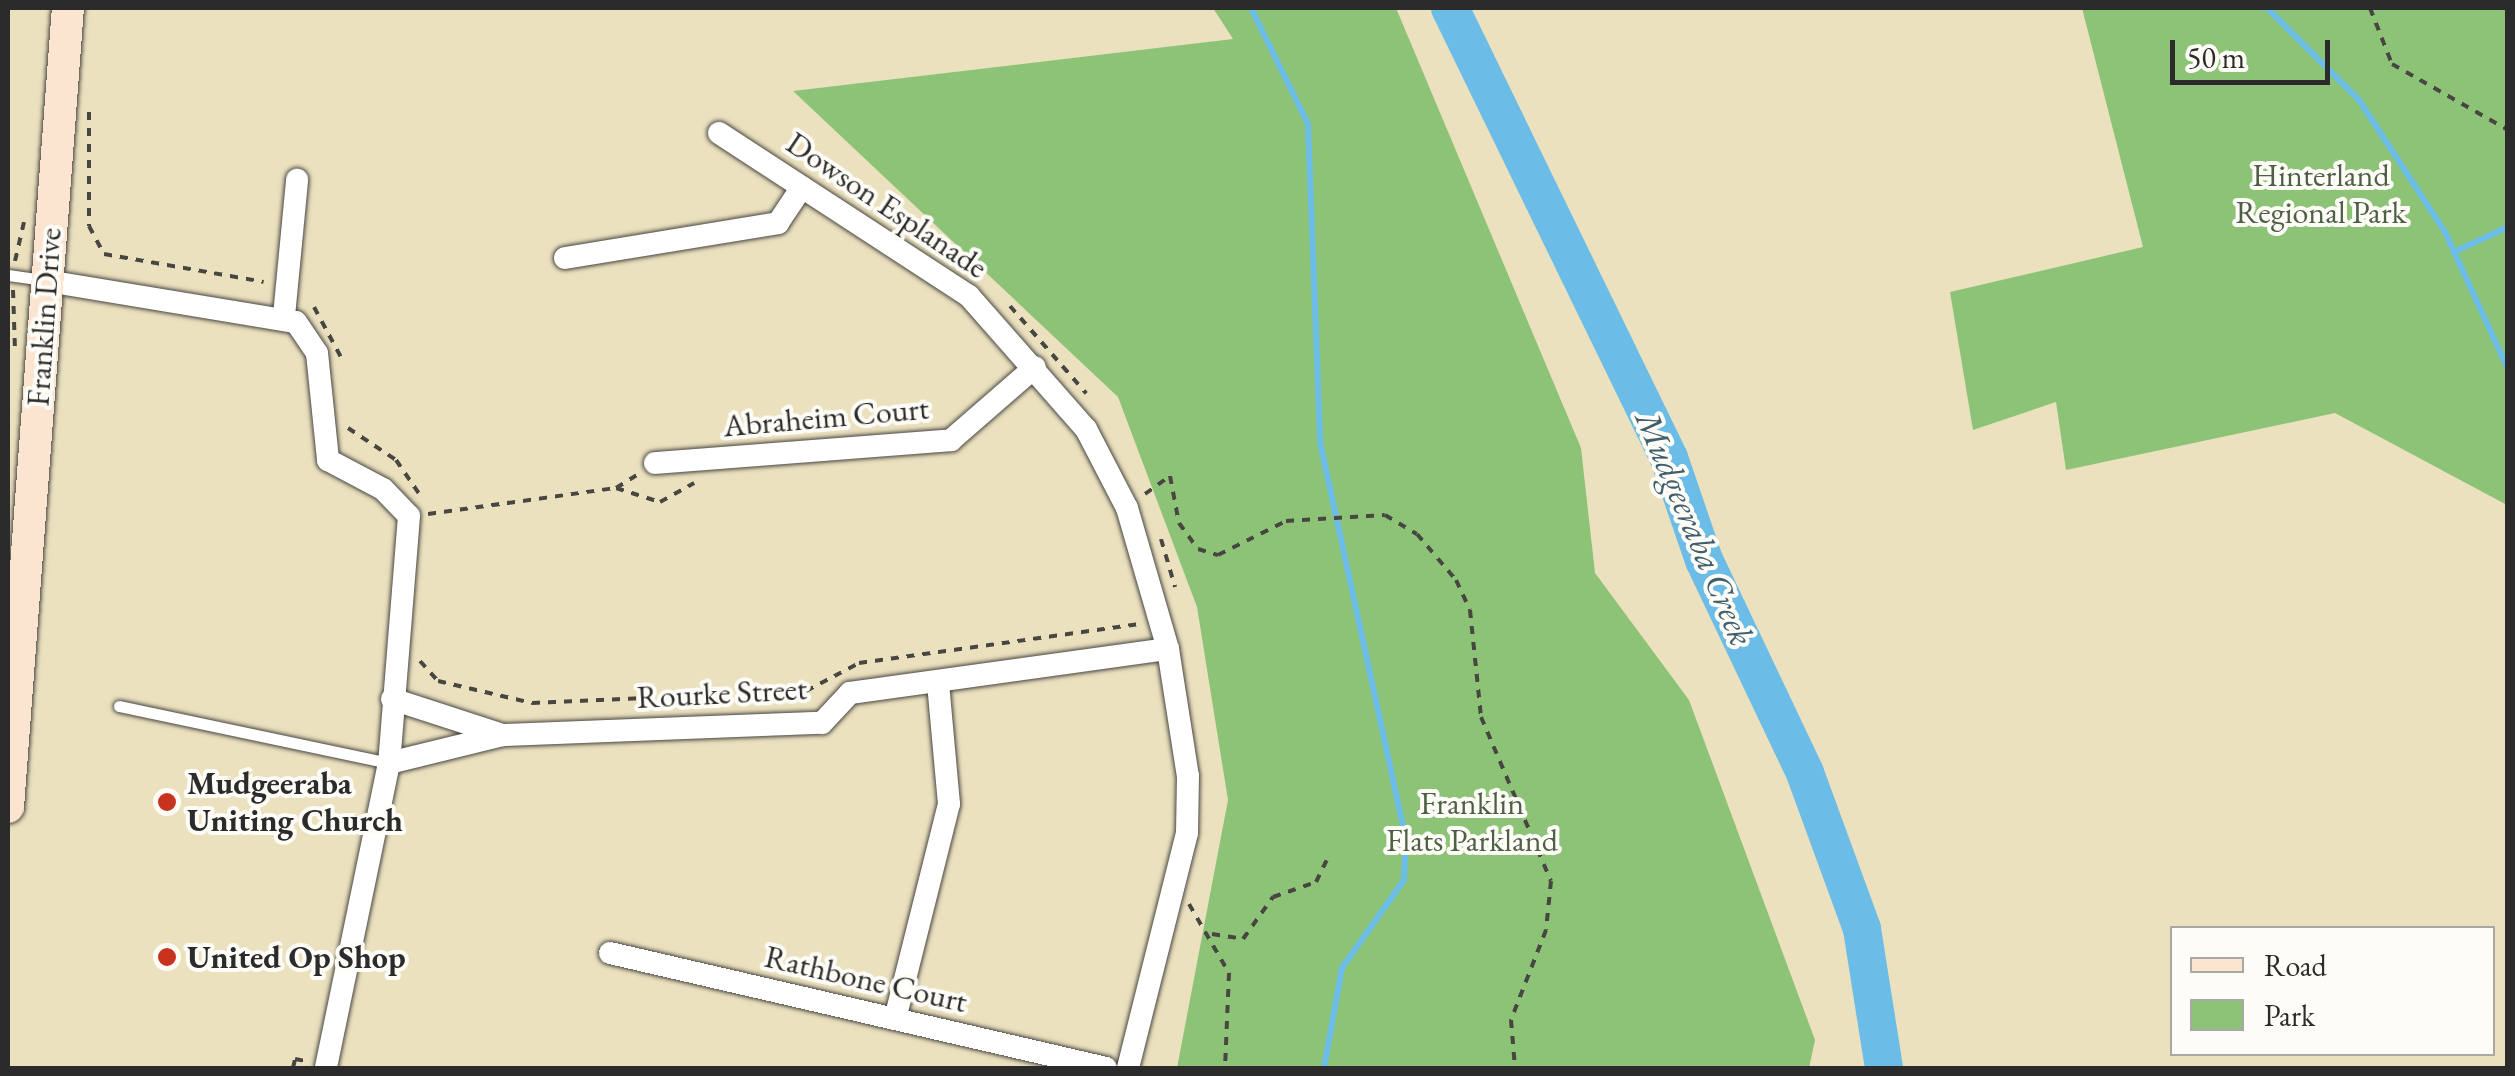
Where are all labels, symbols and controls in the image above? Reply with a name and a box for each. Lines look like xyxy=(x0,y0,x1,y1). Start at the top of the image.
scale bar xyxy=(2175,20,2335,82)
text: 50 m xyxy=(2187,38,2245,77)
street label: Dowson Esplanade xyxy=(779,124,995,286)
park label: Hinterland Regional Park xyxy=(2235,157,2407,232)
street label: Franklin Drive xyxy=(19,226,69,408)
street label: Abraheim Court xyxy=(722,389,930,445)
water label: Mudgeeraba Creek xyxy=(1627,404,1763,652)
street label: Rourke Street xyxy=(636,669,808,717)
place label: Mudgeeraba Uniting Church xyxy=(187,765,403,840)
park label: Franklin Flats Parkland xyxy=(1386,785,1558,860)
marker: Mudgeeraba Uniting Church xyxy=(156,791,178,813)
legend xyxy=(2170,926,2495,1056)
street label: Rathbone Court xyxy=(761,937,971,1021)
place label: United Op Shop xyxy=(187,938,406,976)
marker: United Op Shop xyxy=(156,946,178,968)
text: Road xyxy=(2264,946,2327,985)
text: Park xyxy=(2264,996,2315,1035)

